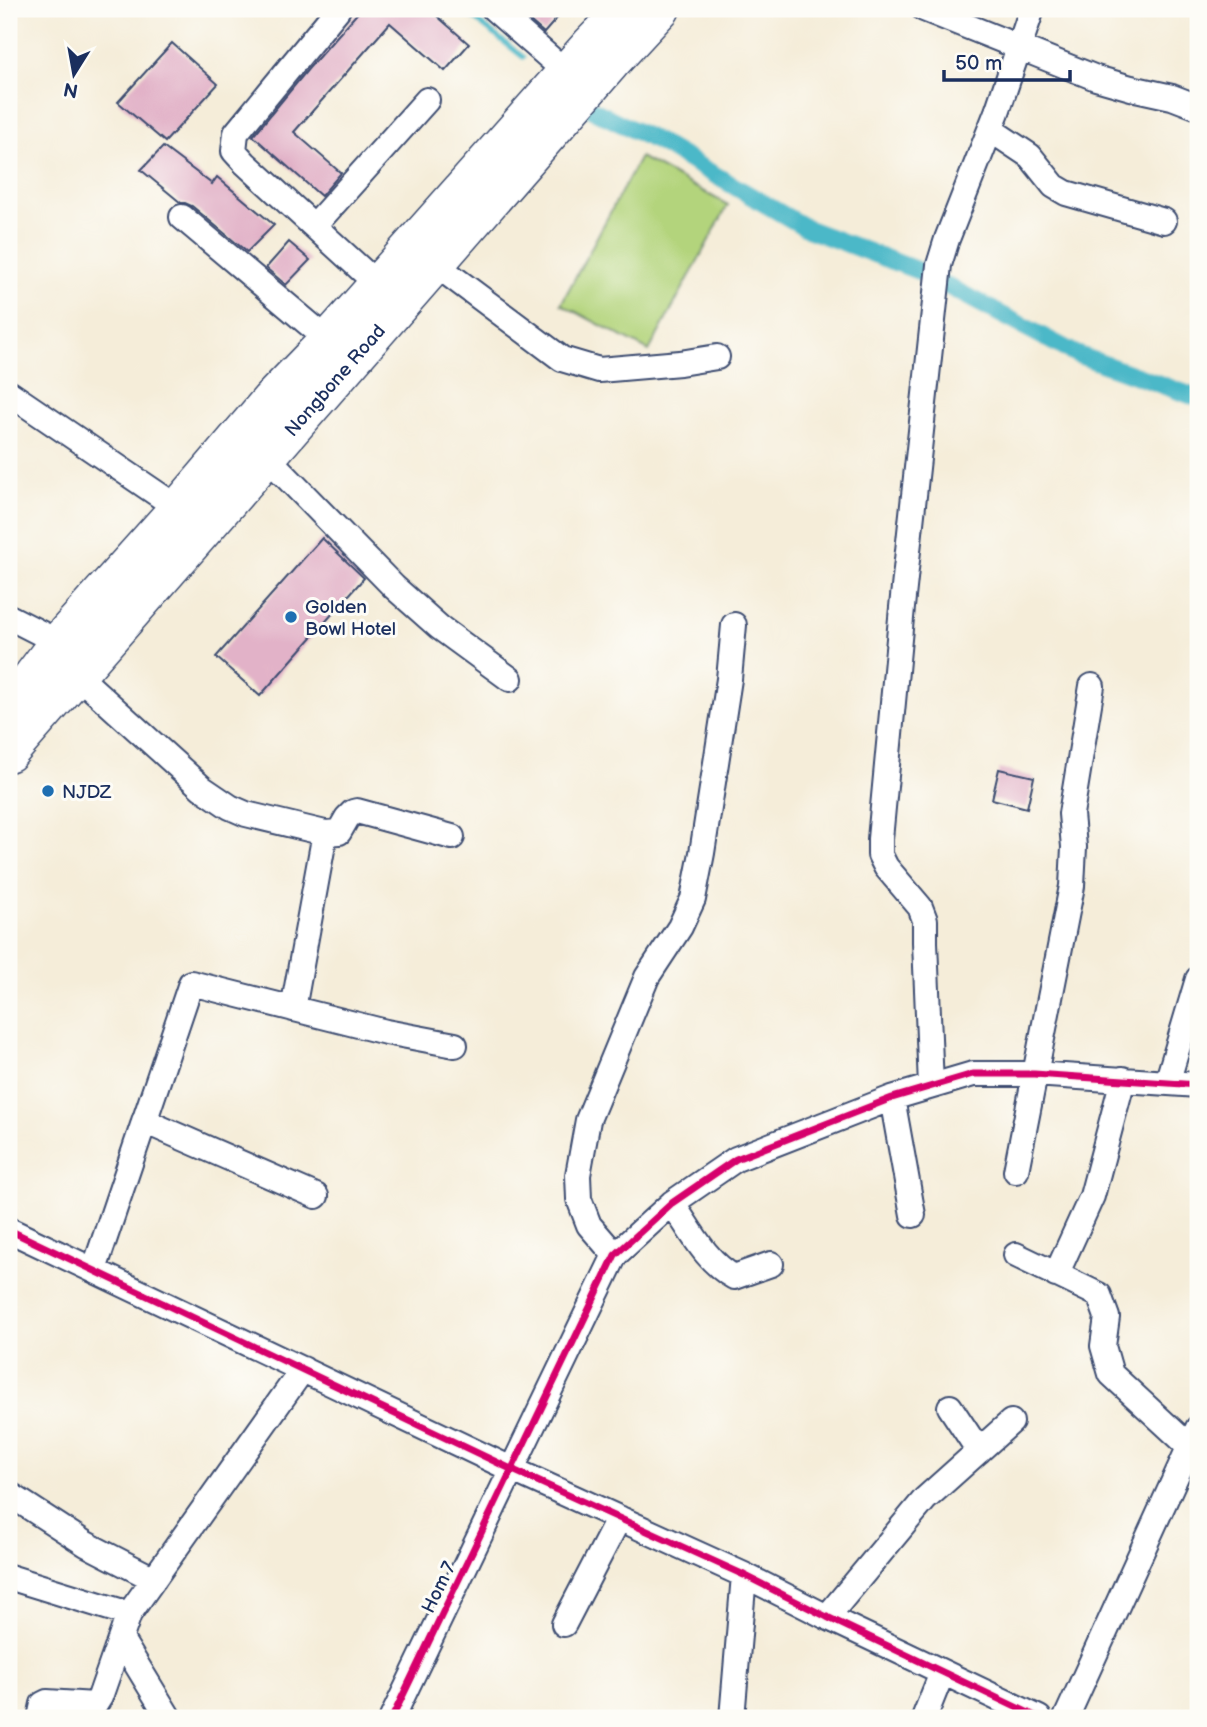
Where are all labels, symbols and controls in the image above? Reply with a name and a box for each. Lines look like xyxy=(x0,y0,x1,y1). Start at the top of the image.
north arrow xyxy=(38,38,108,108)
scale bar xyxy=(944,38,1070,82)
text: 50 m xyxy=(955,51,1002,76)
text: N xyxy=(62,77,80,102)
street label: Nongbone Road xyxy=(280,320,391,442)
place label: Golden Bowl Hotel xyxy=(305,596,396,641)
marker: Golden Bowl Hotel xyxy=(283,609,299,625)
place label: NJDZ xyxy=(62,781,112,804)
marker: NJDZ xyxy=(40,783,56,799)
street label: Hom 7 xyxy=(417,1558,462,1617)

